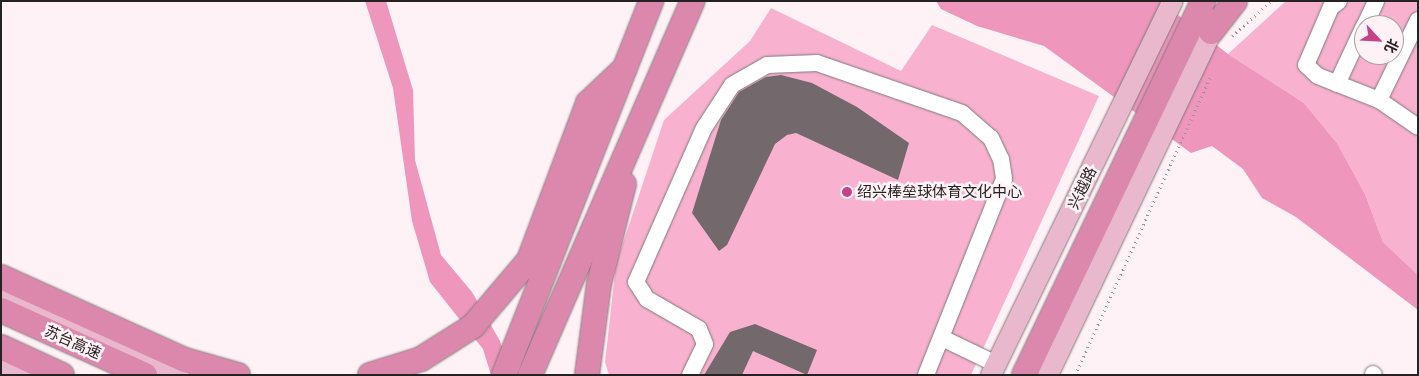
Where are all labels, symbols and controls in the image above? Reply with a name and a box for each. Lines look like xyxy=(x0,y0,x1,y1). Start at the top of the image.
north arrow xyxy=(1354,15,1404,65)
text: 北 xyxy=(1381,36,1402,56)
street label: 兴越路 xyxy=(1064,164,1100,212)
place label: 绍兴棒垒球体育文化中心 xyxy=(857,183,1022,201)
marker: 绍兴棒垒球体育文化中心 xyxy=(841,186,853,198)
street label: 苏台高速 xyxy=(42,322,104,362)

